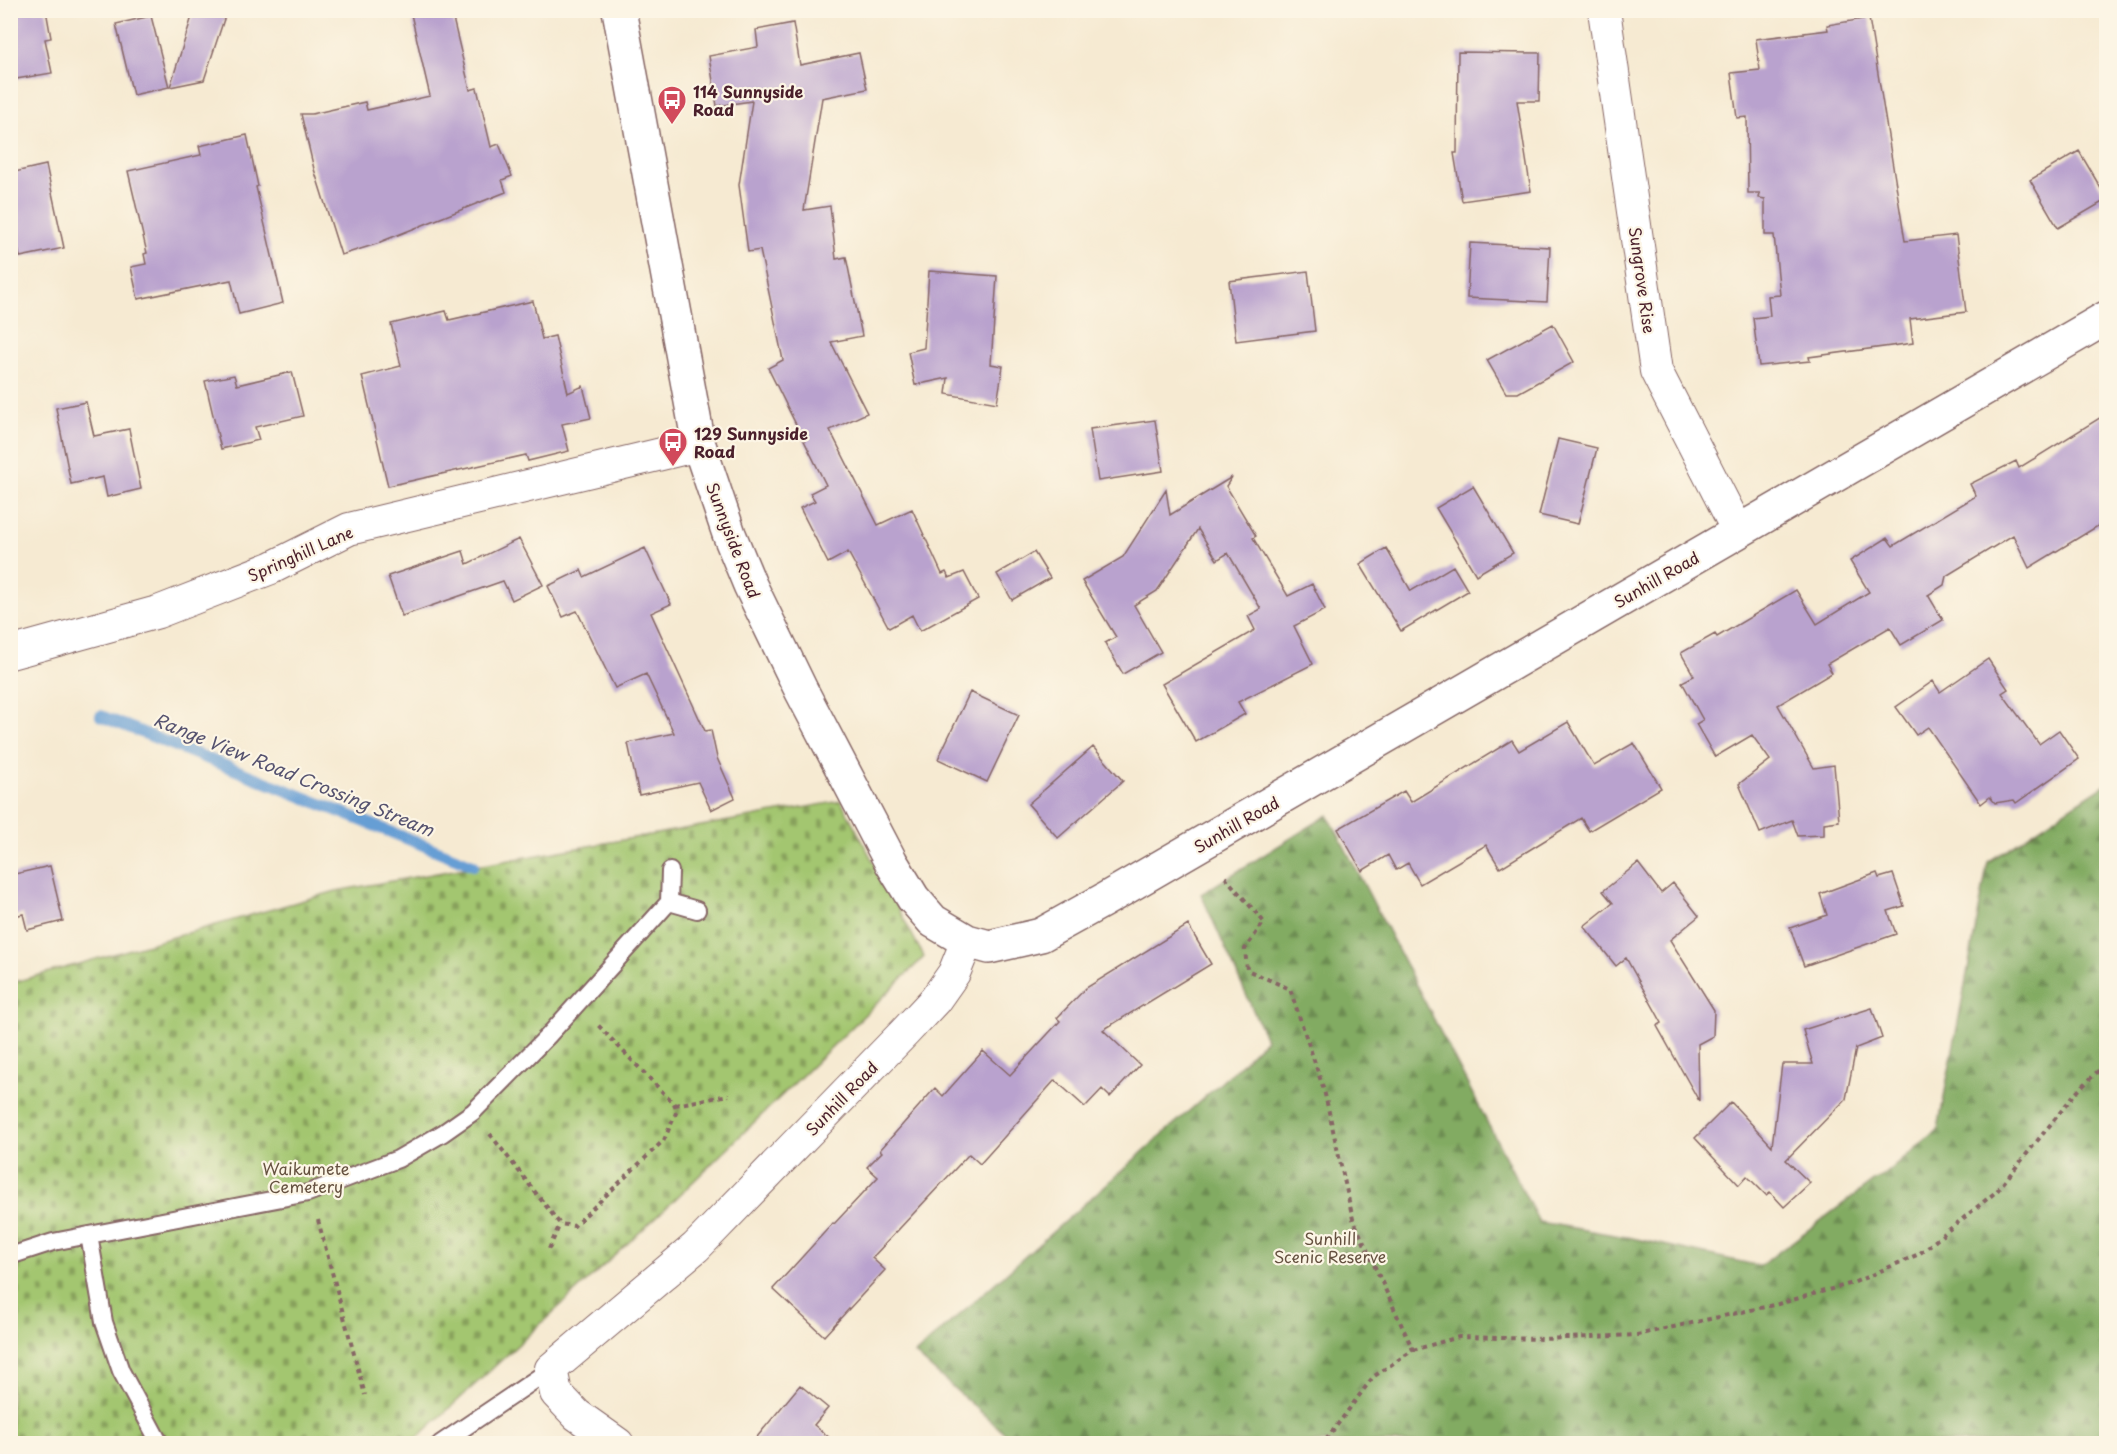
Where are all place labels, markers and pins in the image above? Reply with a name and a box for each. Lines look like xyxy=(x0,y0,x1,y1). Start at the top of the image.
place label: 114 Sunnyside Road xyxy=(693,79,804,121)
bus stop icon: 114 Sunnyside Road xyxy=(656,84,688,126)
place label: 129 Sunnyside Road xyxy=(694,421,808,463)
bus stop icon: 129 Sunnyside Road xyxy=(657,426,689,468)

